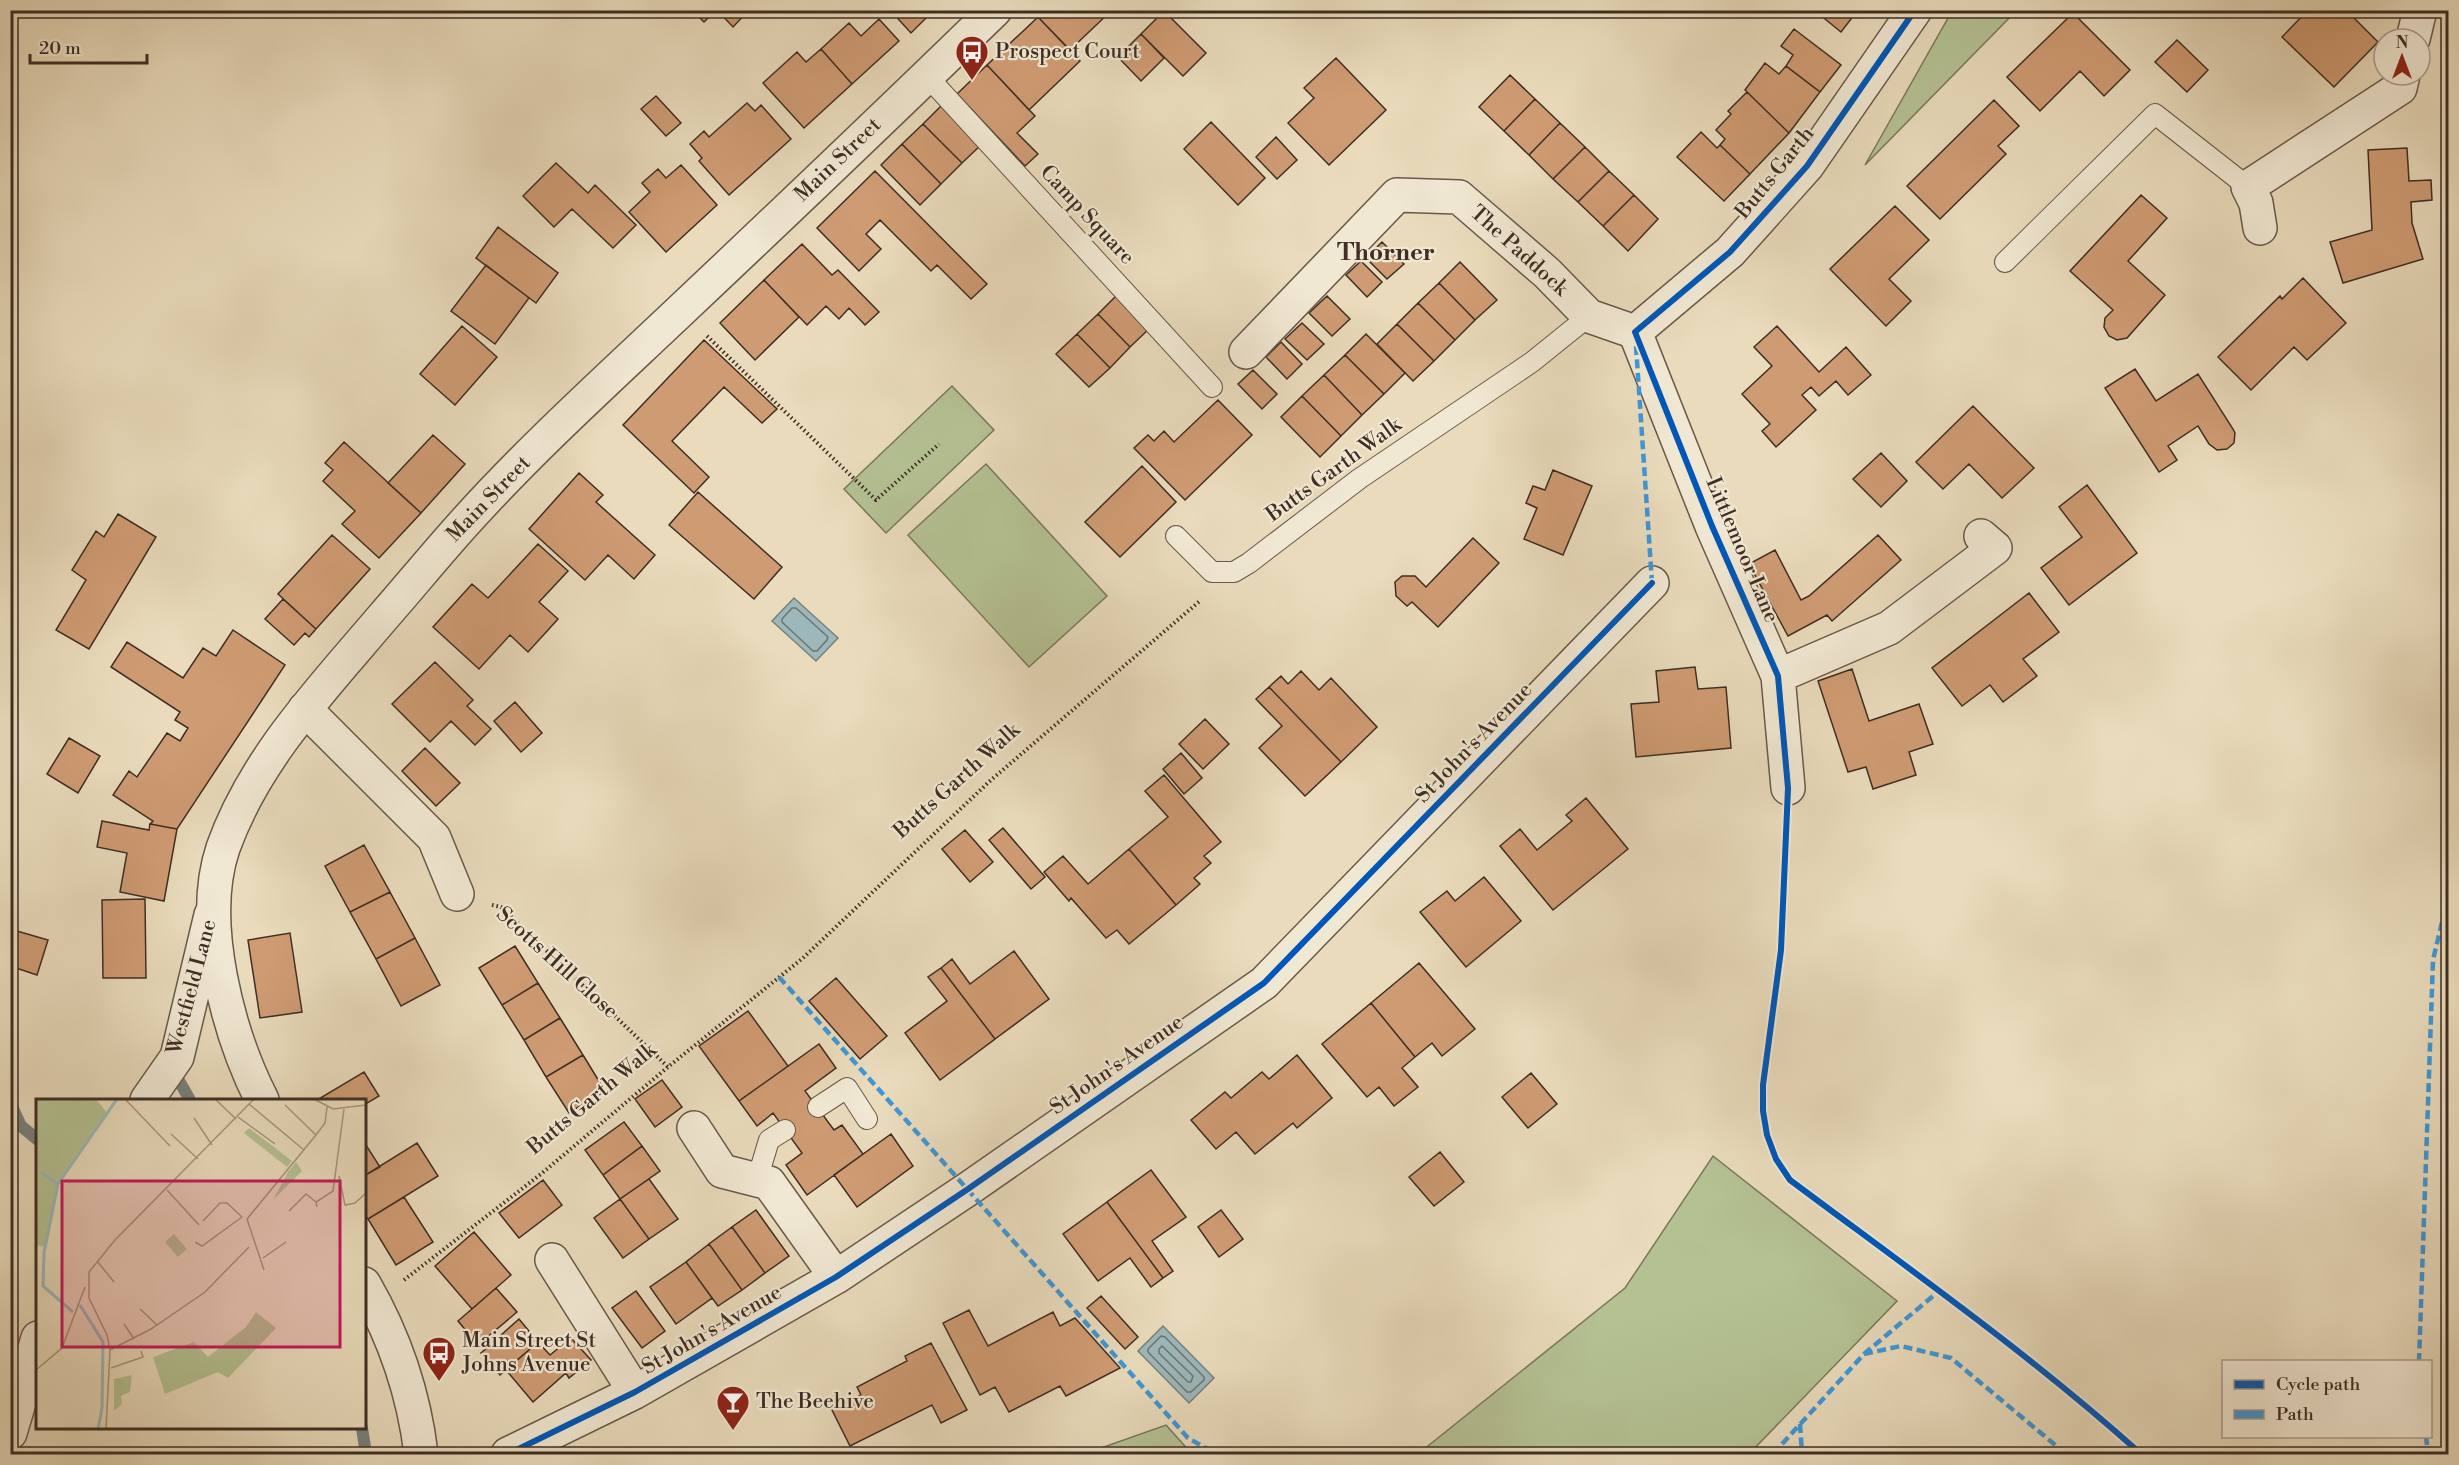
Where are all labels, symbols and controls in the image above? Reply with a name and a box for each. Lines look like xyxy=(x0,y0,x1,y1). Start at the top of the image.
scale bar xyxy=(30,27,147,65)
north arrow xyxy=(2372,27,2432,87)
text: N xyxy=(2396,33,2409,53)
bus stop icon: Prospect Court xyxy=(954,34,990,81)
text: 20 m xyxy=(39,37,81,60)
place label: Prospect Court xyxy=(995,39,1140,65)
street label: Main Street xyxy=(789,112,887,208)
street label: Butts Garth xyxy=(1729,121,1820,225)
street label: Camp Square xyxy=(1034,160,1140,270)
street label: The Paddock xyxy=(1465,200,1574,302)
district label: Thorner xyxy=(1337,238,1435,268)
street label: Butts Garth Walk xyxy=(1260,412,1408,528)
street label: Main Street xyxy=(441,450,537,548)
street label: Littlemoor Lane xyxy=(1700,473,1784,627)
street label: St John's Avenue xyxy=(1410,677,1538,809)
street label: Butts Garth Walk xyxy=(888,717,1026,845)
street label: Scotts Hill Close xyxy=(491,901,623,1025)
street label: Westfield Lane xyxy=(161,917,223,1058)
street label: St John's Avenue xyxy=(1045,1009,1189,1121)
street label: Butts Garth Walk xyxy=(521,1037,663,1161)
inset map xyxy=(36,1099,366,1429)
street label: St John's Avenue xyxy=(637,1279,787,1381)
place label: Main Street St Johns Avenue xyxy=(461,1328,596,1378)
bus stop icon: Main Street St Johns Avenue xyxy=(421,1335,457,1382)
legend xyxy=(2222,1360,2432,1438)
text: Cycle path xyxy=(2276,1373,2360,1396)
bar icon: The Beehive xyxy=(715,1384,751,1431)
place label: The Beehive xyxy=(756,1389,874,1415)
text: Path xyxy=(2276,1403,2314,1426)

